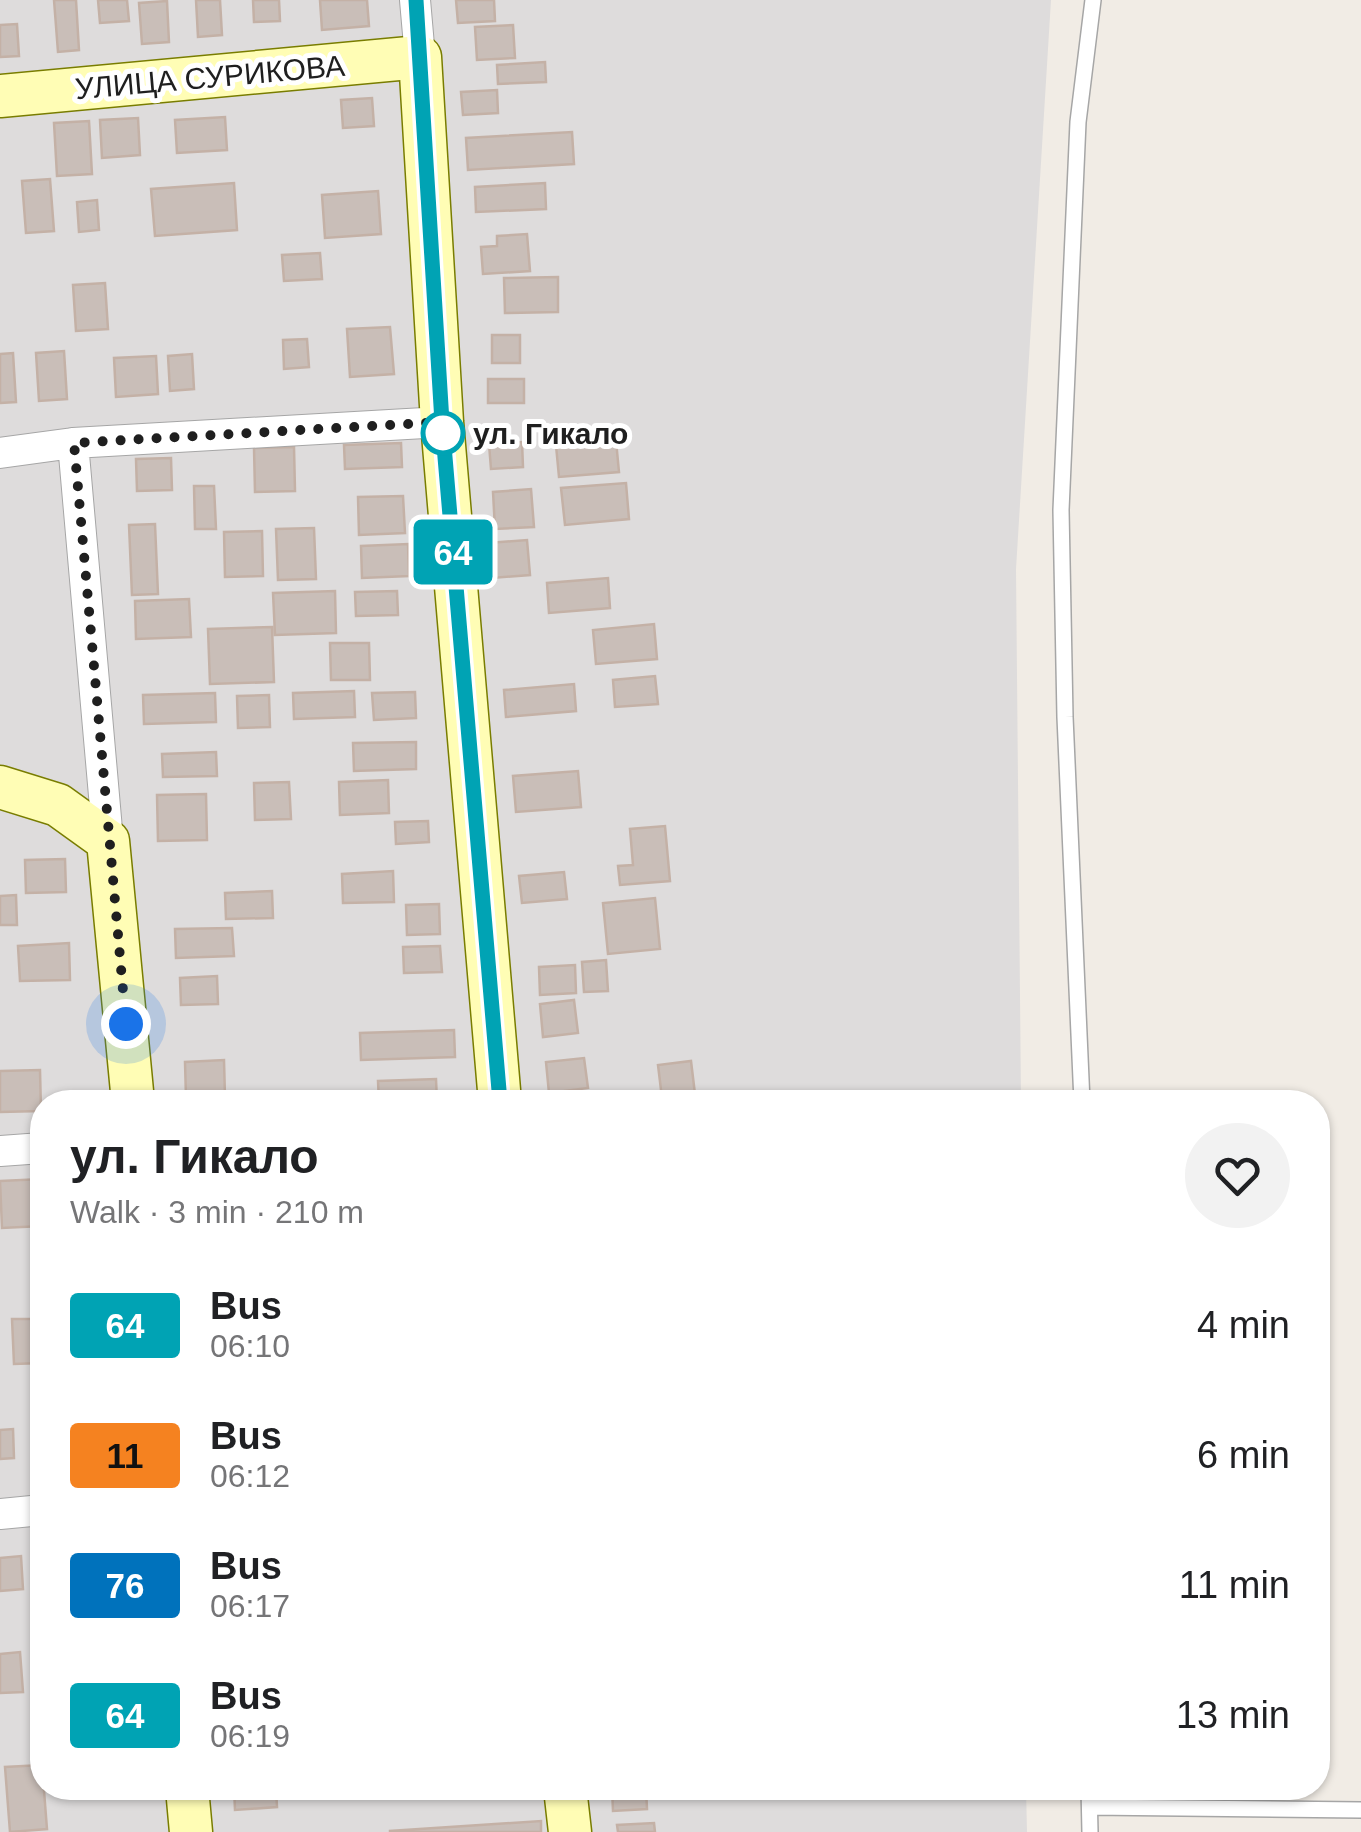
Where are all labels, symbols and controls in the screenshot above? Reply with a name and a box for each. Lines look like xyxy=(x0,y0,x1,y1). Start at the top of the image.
street label: УЛИЦА СУРИКОВА xyxy=(74,49,346,105)
marker: ул. Гикало xyxy=(422,412,464,454)
place label: ул. Гикало xyxy=(473,417,628,450)
line badge: 64 xyxy=(408,520,498,584)
text: 64 xyxy=(434,533,472,572)
your location xyxy=(101,999,151,1049)
button: heart xyxy=(1185,1123,1290,1228)
text: ул. Гикало xyxy=(70,1130,319,1183)
text: Walk · 3 min · 210 m xyxy=(70,1194,364,1230)
text: Bus xyxy=(210,1285,282,1327)
text: 4 min xyxy=(1197,1304,1290,1346)
text: 64 xyxy=(106,1306,144,1345)
text: 06:10 xyxy=(210,1328,290,1364)
text: Bus xyxy=(210,1415,282,1457)
text: 6 min xyxy=(1197,1434,1290,1476)
text: 11 xyxy=(107,1436,144,1475)
text: 06:12 xyxy=(210,1458,290,1494)
text: Bus xyxy=(210,1545,282,1587)
text: 11 min xyxy=(1179,1564,1290,1606)
text: 76 xyxy=(106,1566,144,1605)
text: 06:17 xyxy=(210,1588,290,1624)
text: Bus xyxy=(210,1675,282,1717)
text: 13 min xyxy=(1176,1694,1290,1736)
text: 64 xyxy=(106,1696,144,1735)
text: 06:19 xyxy=(210,1718,290,1754)

